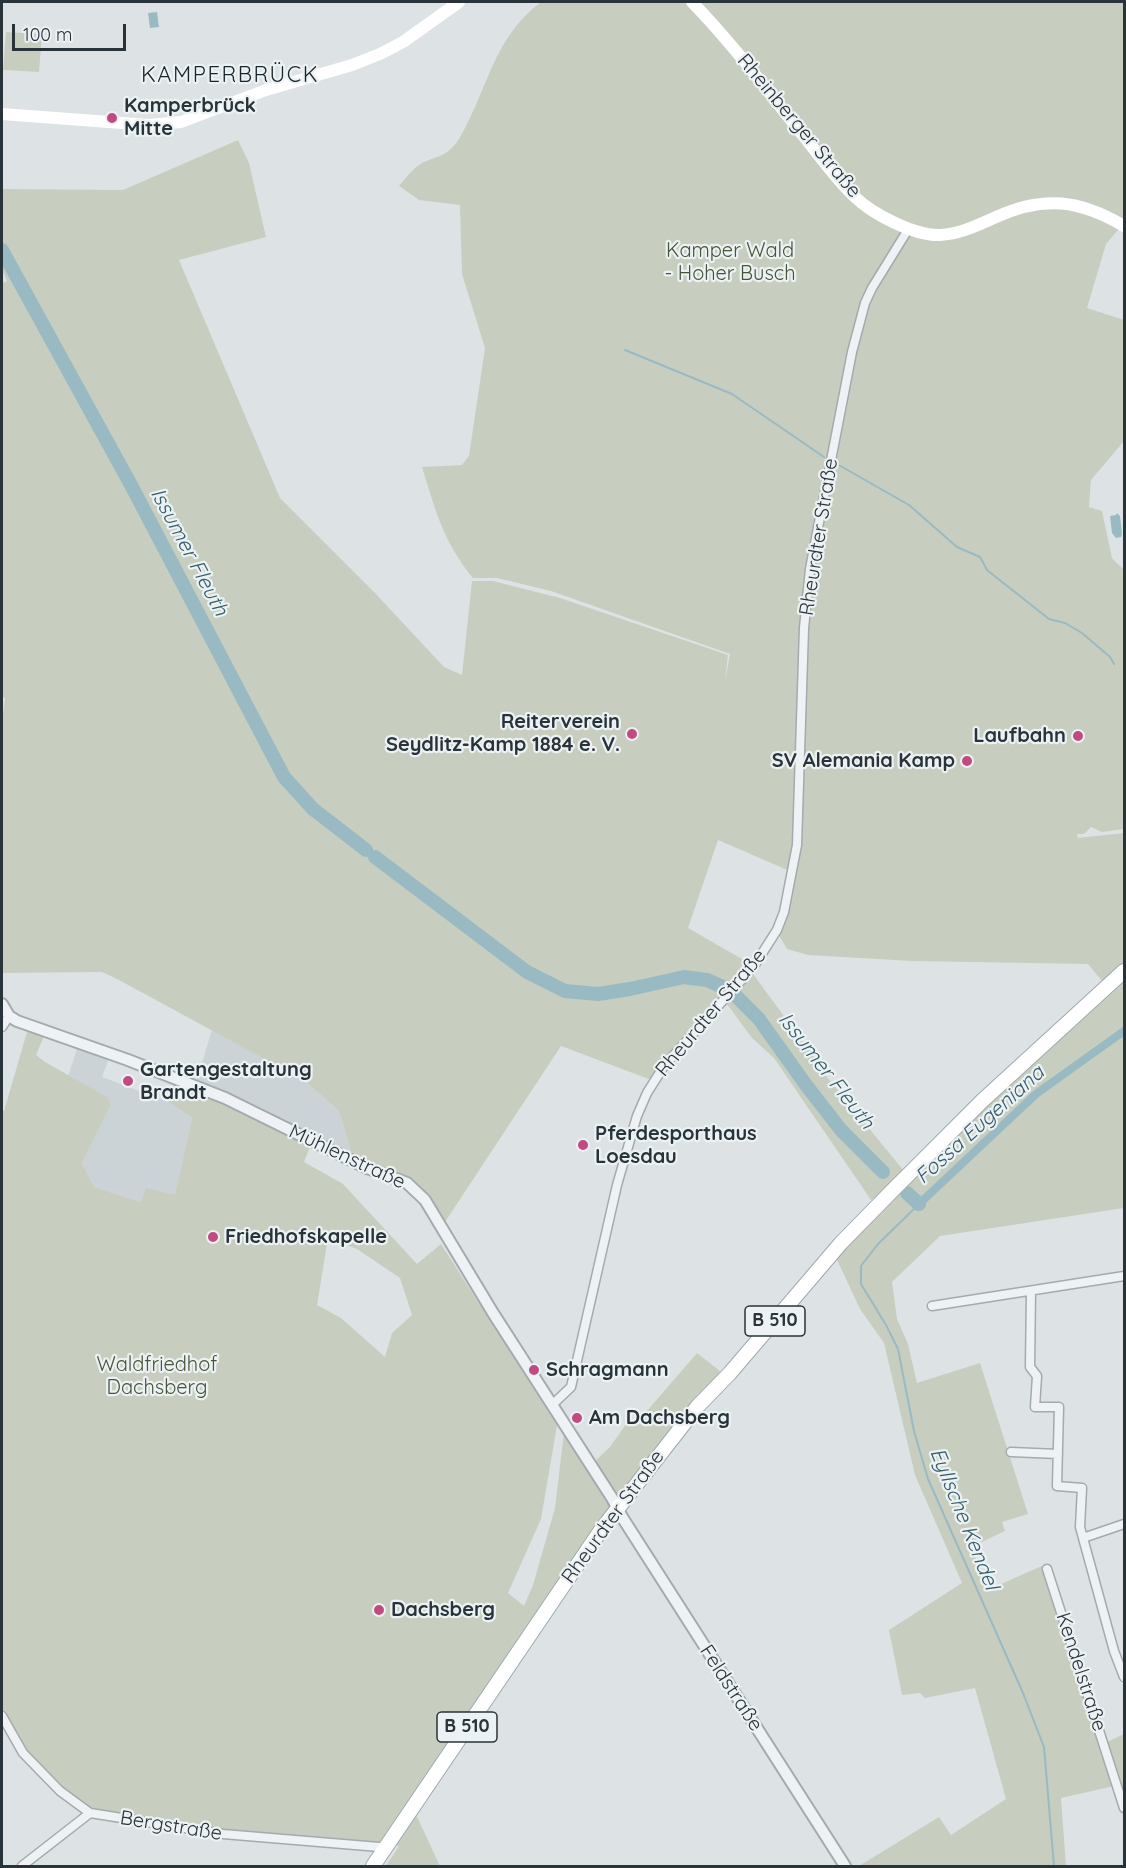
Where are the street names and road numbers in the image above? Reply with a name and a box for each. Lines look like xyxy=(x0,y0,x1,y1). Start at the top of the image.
street label: Rheinberger Straße xyxy=(732,49,866,203)
street label: Rheurdter Straße xyxy=(795,457,843,617)
street label: Rheurdter Straße xyxy=(651,944,771,1082)
street label: Mühlenstraße xyxy=(285,1120,409,1194)
road number: B 510 xyxy=(745,1306,805,1336)
street label: Rheurdter Straße xyxy=(557,1446,669,1588)
street label: Kendelstraße xyxy=(1051,1610,1111,1734)
street label: Feldstraße xyxy=(694,1640,768,1736)
road number: B 510 xyxy=(437,1712,497,1742)
street label: Bergstraße xyxy=(118,1806,224,1846)

